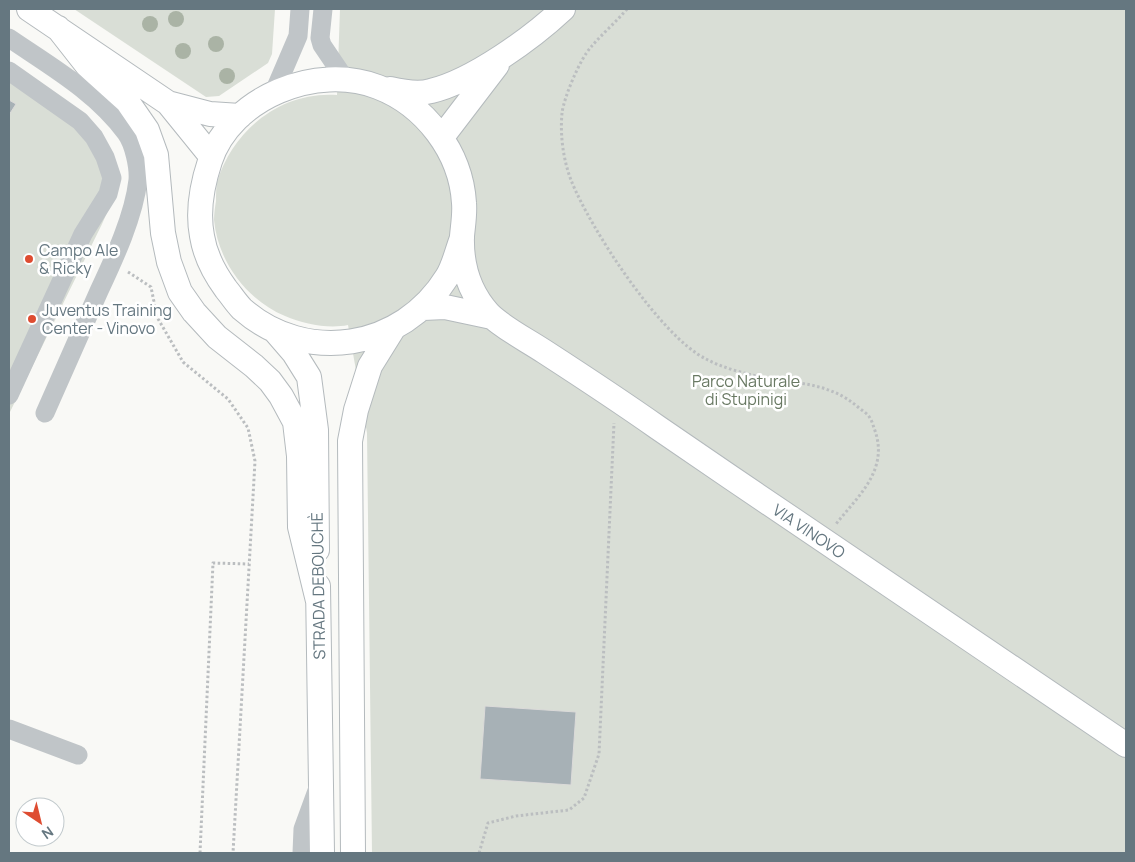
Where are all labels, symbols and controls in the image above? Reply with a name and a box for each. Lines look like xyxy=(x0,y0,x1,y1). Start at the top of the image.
place label: Campo Ale & Ricky xyxy=(39,239,118,279)
marker: Campo Ale & Ricky xyxy=(23,253,35,265)
place label: Juventus Training Center - Vinovo xyxy=(42,299,172,339)
marker: Juventus Training Center - Vinovo xyxy=(26,313,38,325)
park label: Parco Naturale di Stupinigi xyxy=(692,370,800,410)
street label: VIA VINOVO xyxy=(768,499,850,564)
street label: STRADA DEBOUCHÈ xyxy=(306,512,330,660)
north arrow xyxy=(15,797,65,847)
text: N xyxy=(38,822,57,844)

